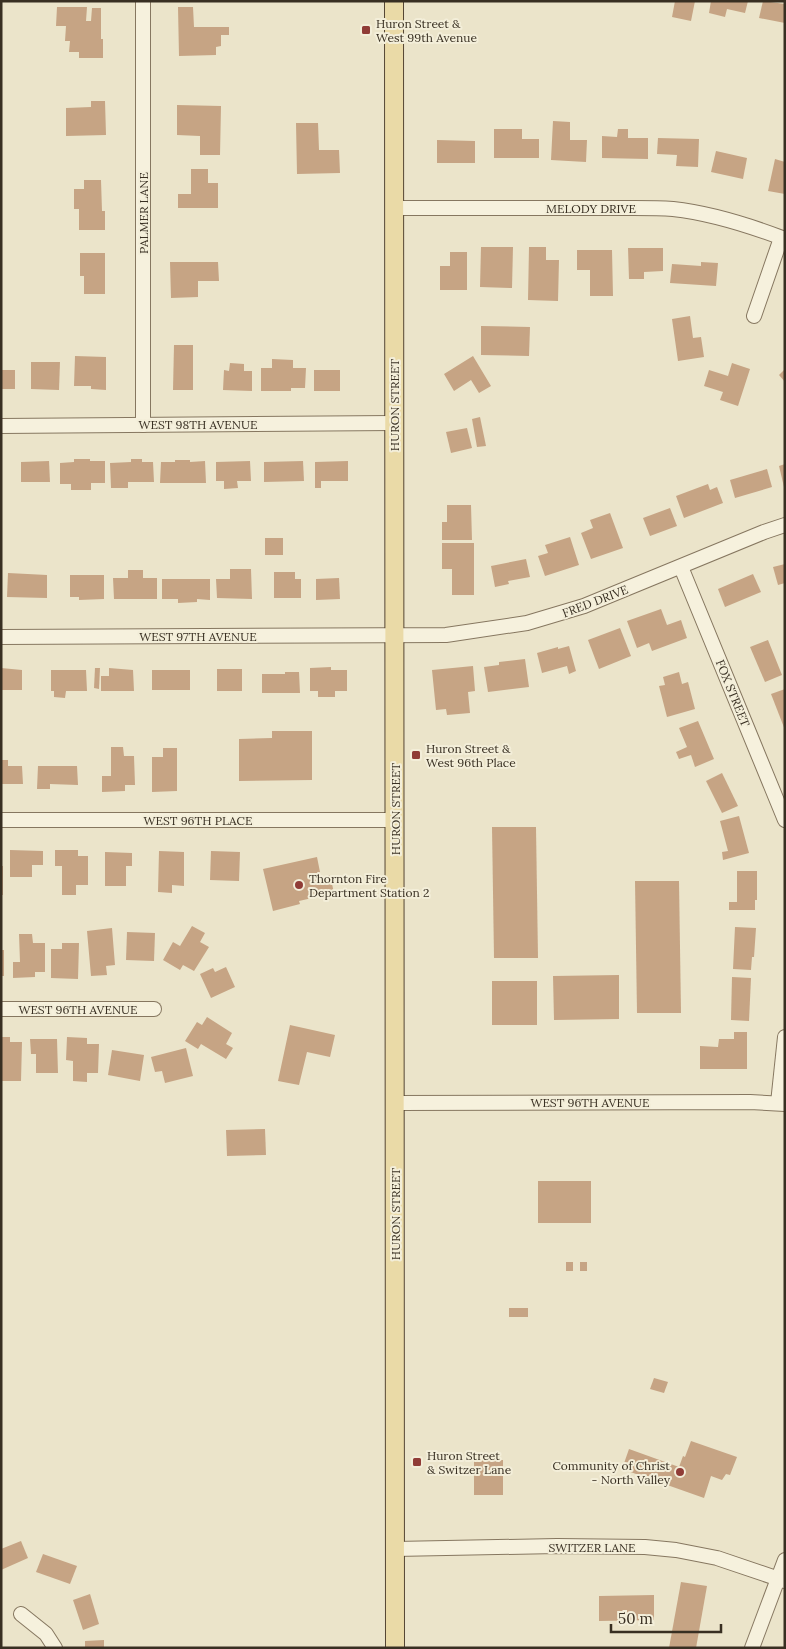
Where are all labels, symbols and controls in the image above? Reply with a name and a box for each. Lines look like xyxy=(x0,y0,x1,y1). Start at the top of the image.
place label: Huron Street & West 99th Avenue xyxy=(376,16,477,45)
marker: Huron Street & West 99th Avenue xyxy=(360,24,372,36)
street label: PALMER LANE xyxy=(136,172,151,254)
street label: MELODY DRIVE xyxy=(546,201,636,216)
street label: HURON STREET xyxy=(387,359,402,451)
street label: WEST 98TH AVENUE xyxy=(139,417,257,432)
street label: FRED DRIVE xyxy=(560,582,630,620)
street label: WEST 97TH AVENUE xyxy=(139,629,257,644)
street label: FOX STREET xyxy=(713,657,753,729)
place label: Huron Street & West 96th Place xyxy=(426,741,516,770)
marker: Huron Street & West 96th Place xyxy=(410,749,422,761)
street label: HURON STREET xyxy=(388,763,403,855)
street label: WEST 96TH PLACE xyxy=(144,813,252,828)
place label: Thornton Fire Department Station 2 xyxy=(309,871,429,900)
marker: Thornton Fire Department Station 2 xyxy=(293,879,305,891)
street label: WEST 96TH AVENUE xyxy=(18,1002,138,1017)
street label: WEST 96TH AVENUE xyxy=(530,1095,650,1110)
street label: HURON STREET xyxy=(388,1168,403,1260)
place label: Huron Street & Switzer Lane xyxy=(427,1448,512,1477)
marker: Huron Street & Switzer Lane xyxy=(411,1456,423,1468)
place label: Community of Christ - North Valley xyxy=(552,1458,671,1487)
marker: Community of Christ - North Valley xyxy=(674,1466,686,1478)
street label: SWITZER LANE xyxy=(548,1540,636,1555)
scale bar xyxy=(611,1602,721,1634)
text: 50 m xyxy=(618,1609,653,1628)

